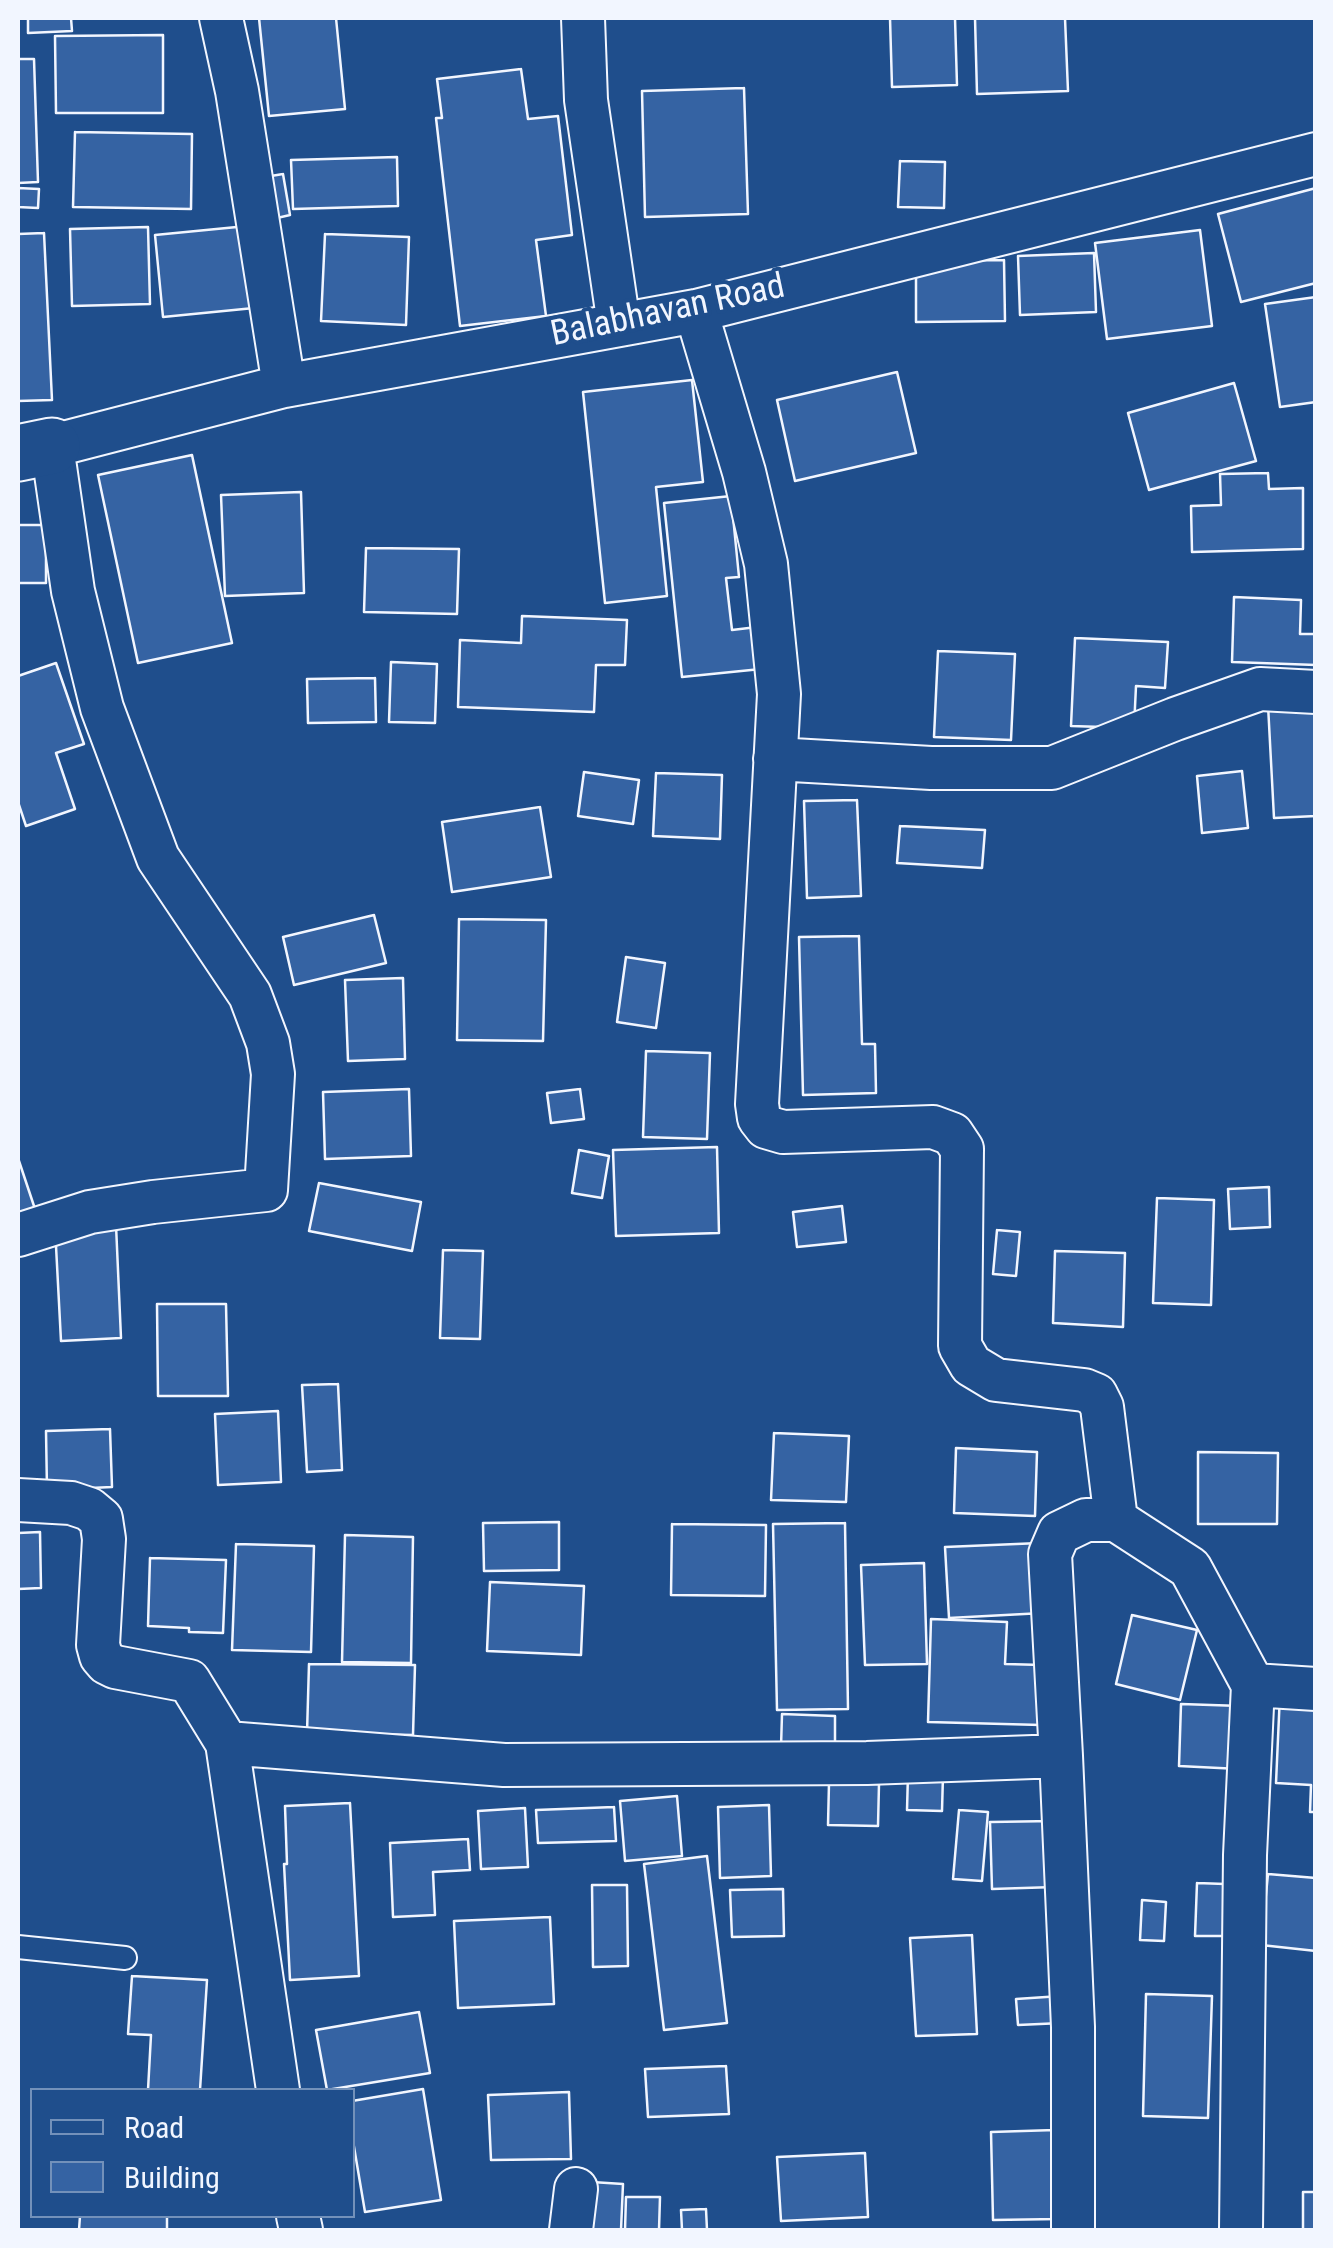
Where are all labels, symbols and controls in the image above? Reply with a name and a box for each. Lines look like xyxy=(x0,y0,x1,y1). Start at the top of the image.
street label: Balabhavan Road xyxy=(547,267,789,357)
legend xyxy=(30,2088,355,2218)
text: Road xyxy=(124,2110,184,2145)
text: Building xyxy=(124,2160,220,2195)

